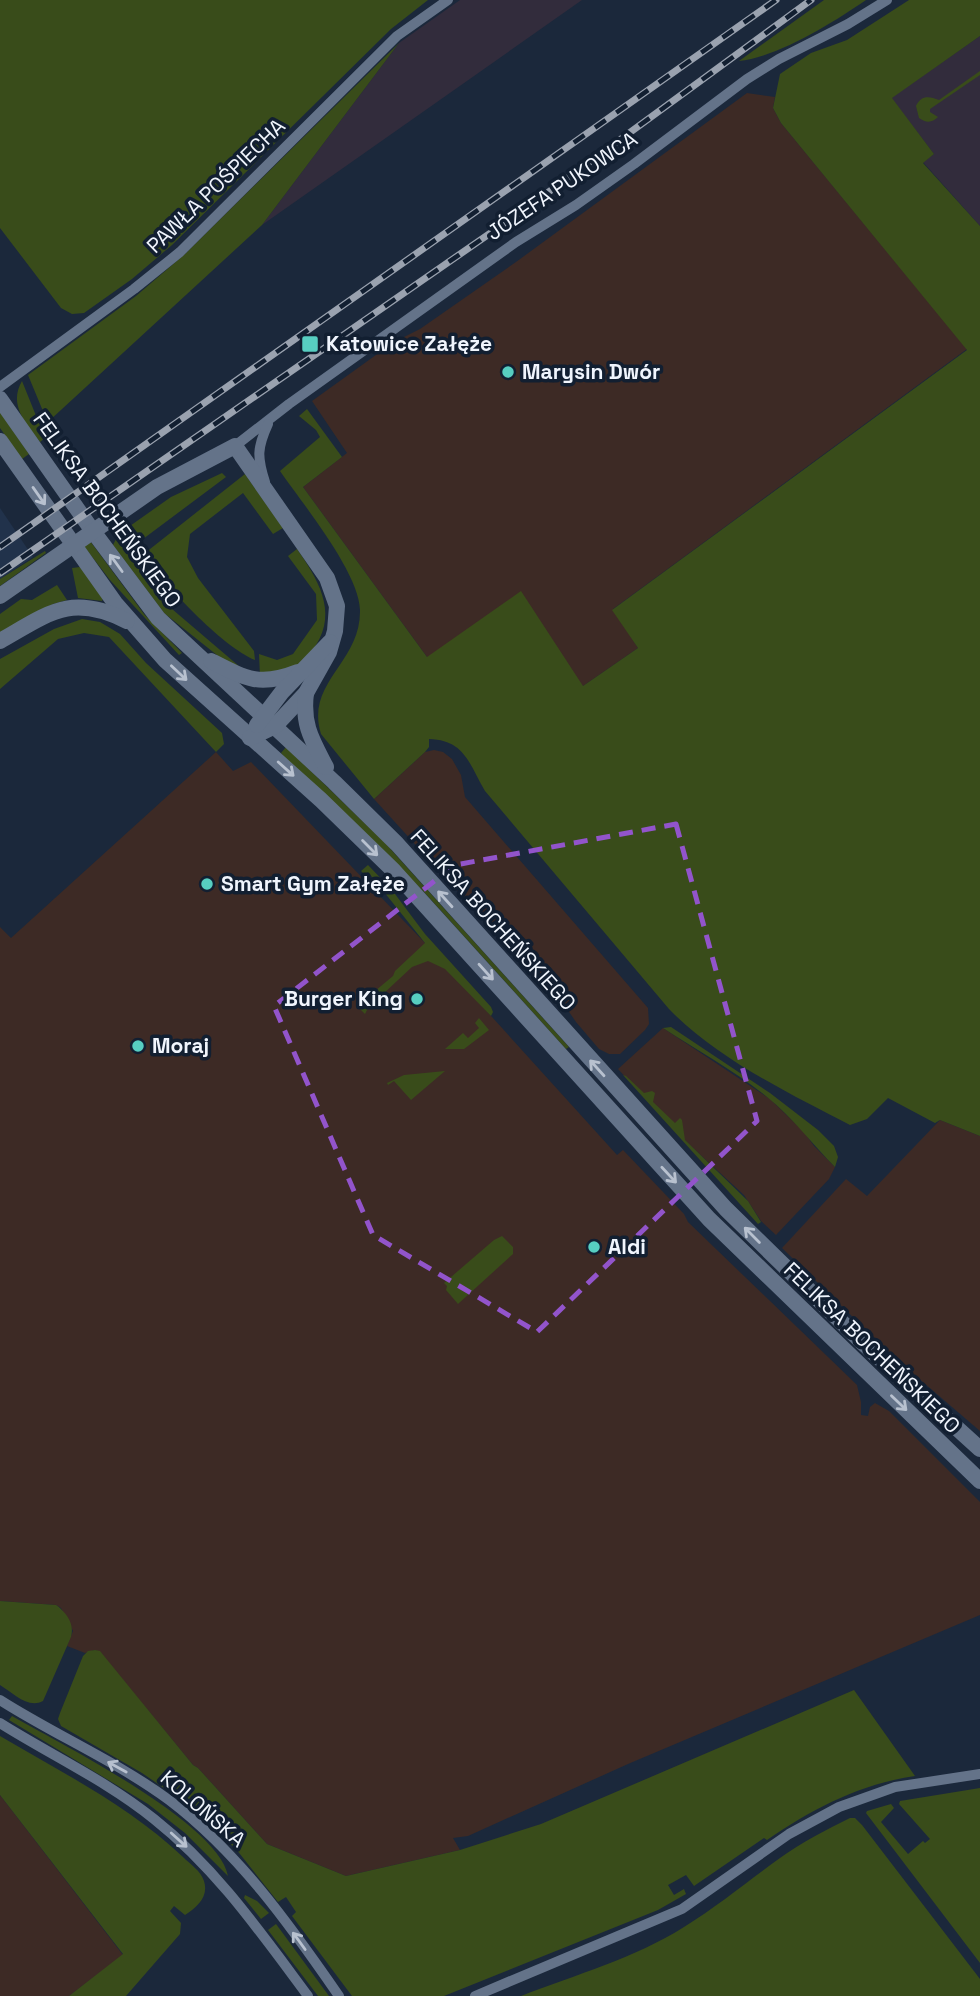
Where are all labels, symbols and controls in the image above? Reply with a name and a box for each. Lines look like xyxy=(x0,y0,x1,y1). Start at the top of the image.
street label: PAWŁA POŚPIECHA xyxy=(141,112,291,259)
street label: JÓZEFA PUKOWCA xyxy=(481,125,642,246)
place label: Katowice Załęże xyxy=(326,330,492,357)
marker: Katowice Załęże xyxy=(300,334,320,354)
place label: Marysin Dwór xyxy=(522,358,660,385)
marker: Marysin Dwór xyxy=(500,364,516,380)
street label: FELIKSA BOCHEŃSKIEGO xyxy=(27,407,187,613)
one-way arrow xyxy=(32,486,46,505)
one-way arrow xyxy=(109,554,123,573)
one-way arrow xyxy=(170,665,188,681)
one-way arrow xyxy=(277,761,295,777)
street label: FELIKSA BOCHEŃSKIEGO xyxy=(405,823,582,1016)
one-way arrow xyxy=(361,839,378,856)
place label: Smart Gym Załęże xyxy=(221,870,405,897)
marker: Smart Gym Załęże xyxy=(199,876,215,892)
one-way arrow xyxy=(437,890,453,908)
one-way arrow xyxy=(478,963,494,981)
place label: Burger King xyxy=(284,985,403,1012)
marker: Burger King xyxy=(409,991,425,1007)
place label: Moraj xyxy=(152,1032,209,1059)
marker: Moraj xyxy=(130,1038,146,1054)
one-way arrow xyxy=(589,1059,605,1077)
one-way arrow xyxy=(660,1166,677,1183)
one-way arrow xyxy=(743,1227,760,1244)
place label: Aldi xyxy=(608,1233,646,1260)
marker: Aldi xyxy=(586,1239,602,1255)
street label: FELIKSA BOCHEŃSKIEGO xyxy=(778,1256,966,1439)
one-way arrow xyxy=(890,1394,907,1411)
one-way arrow xyxy=(107,1760,128,1773)
street label: KOLOŃSKA xyxy=(155,1764,252,1853)
one-way arrow xyxy=(170,1832,188,1848)
one-way arrow xyxy=(291,1932,306,1951)

